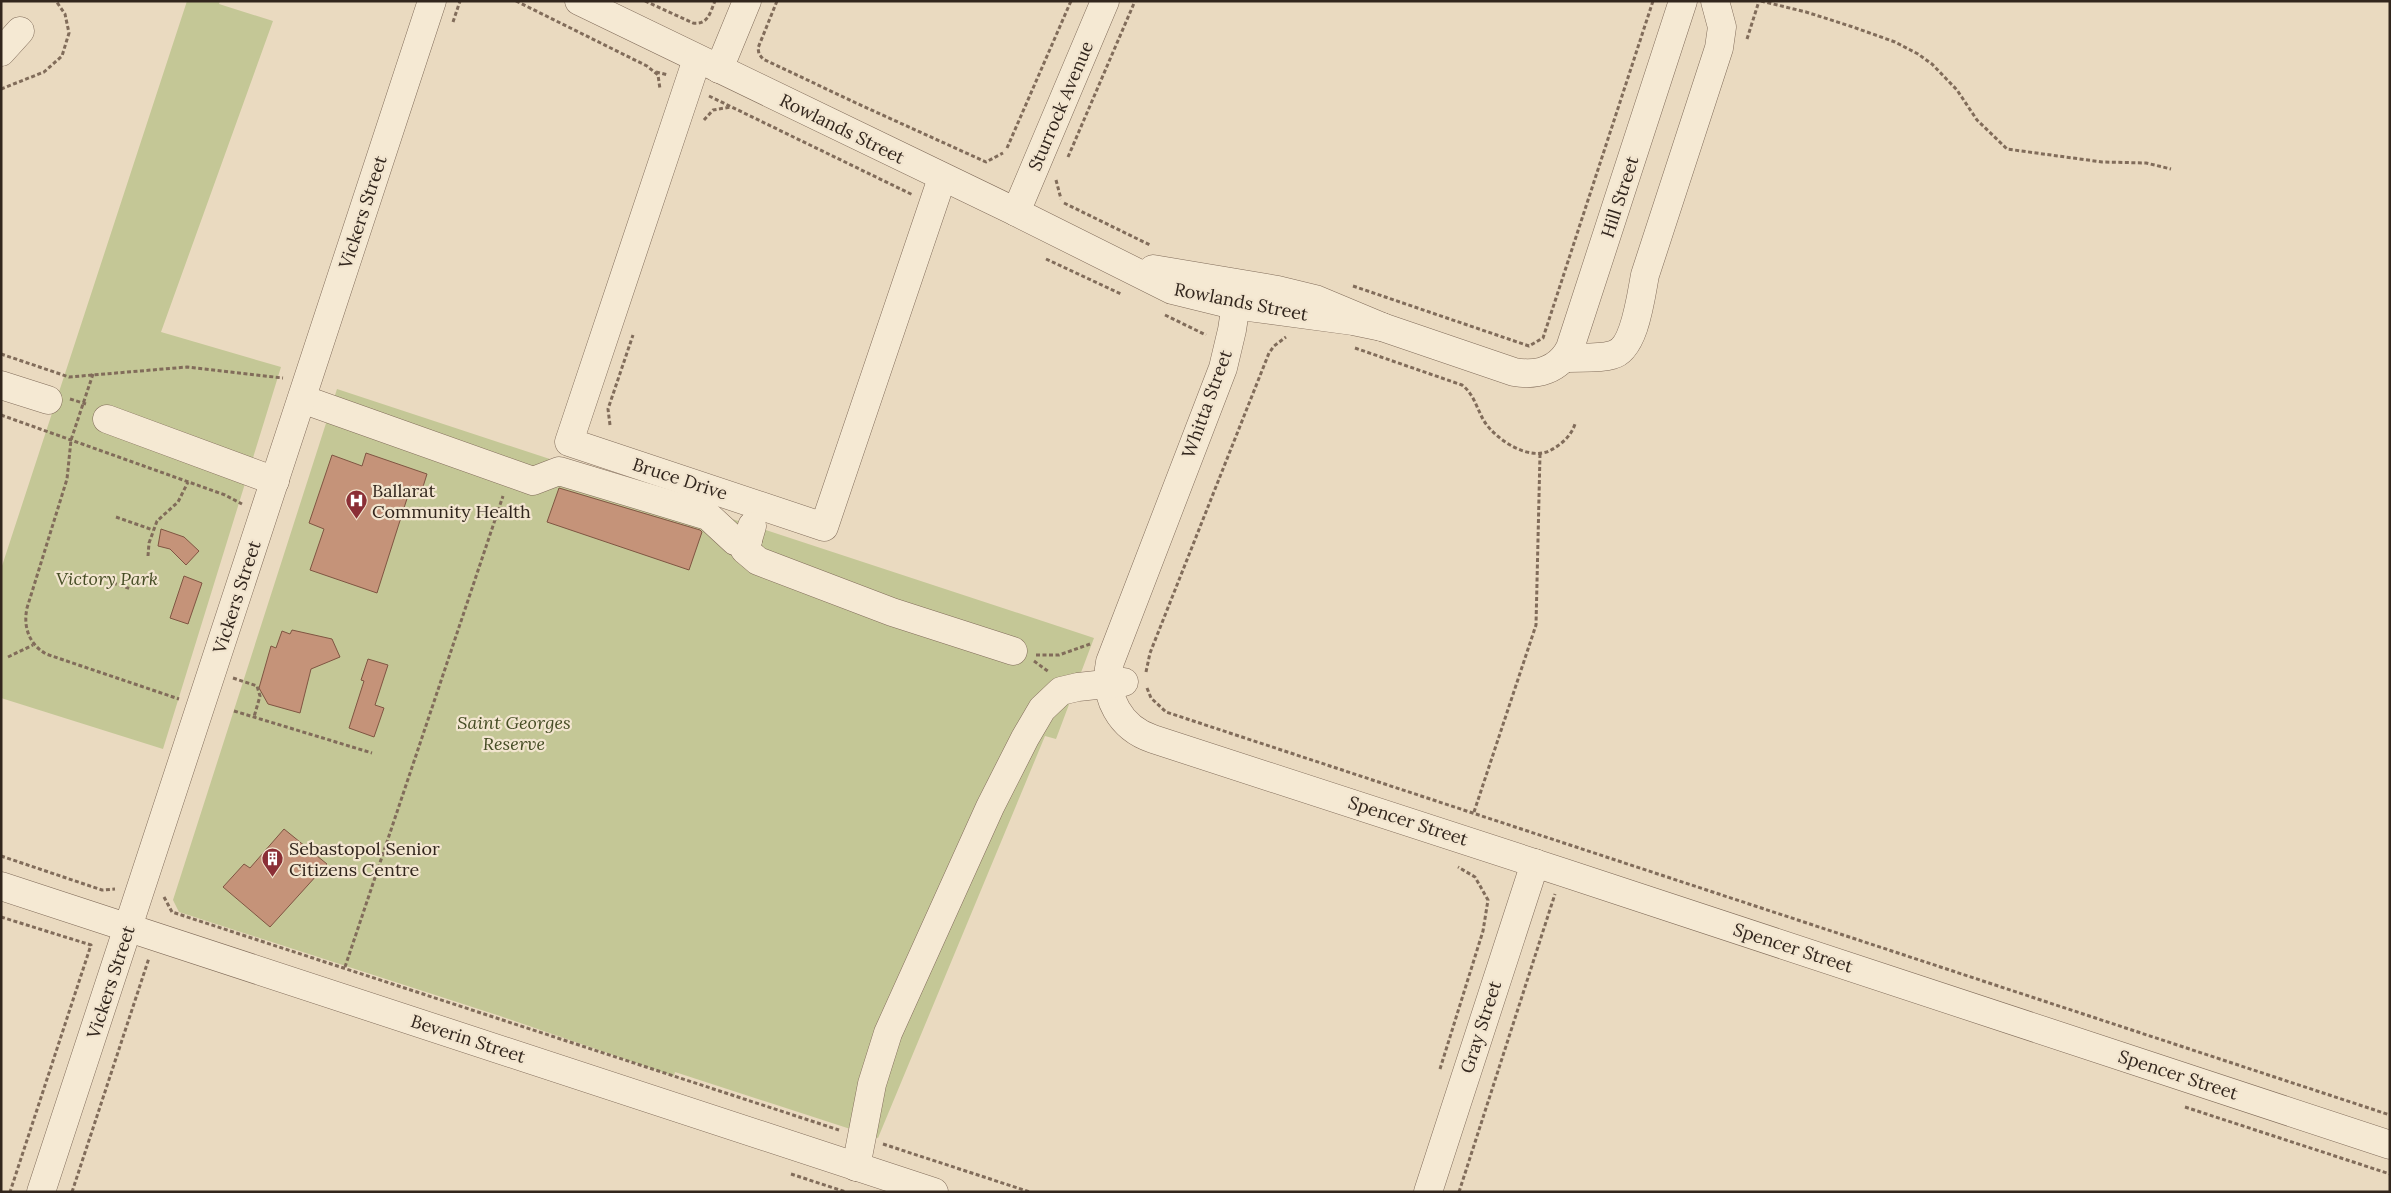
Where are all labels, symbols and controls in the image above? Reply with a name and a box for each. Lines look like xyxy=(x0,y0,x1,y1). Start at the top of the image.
street label: Sturrock Avenue xyxy=(1023,37,1098,174)
street label: Rowlands Street xyxy=(776,88,908,169)
street label: Vickers Street xyxy=(333,152,392,272)
street label: Hill Street xyxy=(1596,153,1644,241)
street label: Rowlands Street xyxy=(1172,277,1310,326)
street label: Whitta Street xyxy=(1176,346,1237,461)
street label: Bruce Drive xyxy=(630,452,731,505)
place label: Ballarat Community Health xyxy=(372,479,531,523)
hospital icon: Ballarat Community Health xyxy=(344,489,368,520)
street label: Vickers Street xyxy=(207,537,266,657)
park label: Victory Park xyxy=(56,567,158,590)
park label: Saint Georges Reserve xyxy=(457,711,571,755)
street label: Spencer Street xyxy=(1345,790,1471,851)
place label: Sebastopol Senior Citizens Centre xyxy=(289,837,440,881)
building icon: Sebastopol Senior Citizens Centre xyxy=(261,847,285,878)
street label: Spencer Street xyxy=(1730,917,1856,978)
street label: Vickers Street xyxy=(81,922,140,1042)
street label: Gray Street xyxy=(1455,978,1506,1076)
street label: Beverin Street xyxy=(408,1009,528,1068)
street label: Spencer Street xyxy=(2115,1044,2241,1105)

